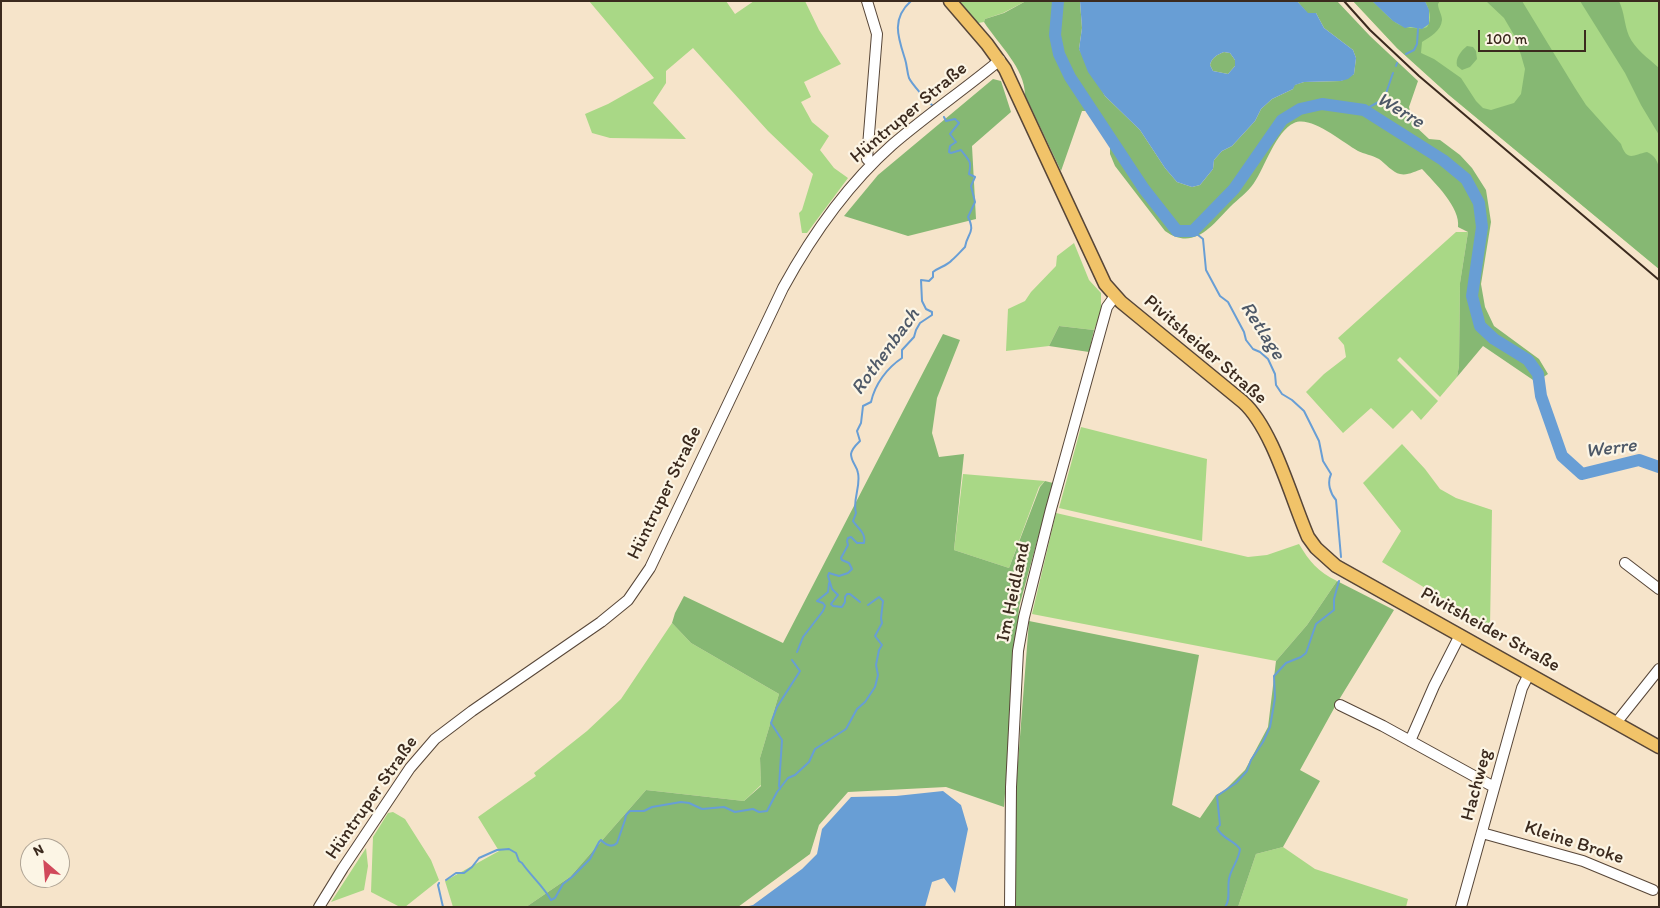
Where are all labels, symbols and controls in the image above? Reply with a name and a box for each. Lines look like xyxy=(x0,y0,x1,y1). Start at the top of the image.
scale bar xyxy=(1480,20,1588,52)
text: 100 m xyxy=(1486,30,1527,48)
street label: Hüntruper Straße xyxy=(846,57,972,169)
water label: Werre xyxy=(1372,88,1428,134)
street label: Pivitsheider Straße xyxy=(1139,290,1271,410)
water label: Retlage xyxy=(1234,297,1290,365)
water label: Rothenbach xyxy=(847,304,925,400)
street label: Hüntruper Straße xyxy=(623,423,707,563)
water label: Werre xyxy=(1584,434,1638,464)
street label: Im Heidland xyxy=(992,540,1036,644)
street label: Pivitsheider Straße xyxy=(1416,582,1564,678)
street label: Hüntruper Straße xyxy=(321,732,423,864)
street label: Hachweg xyxy=(1456,747,1498,823)
street label: Kleine Broke xyxy=(1521,816,1627,870)
north arrow xyxy=(20,838,70,888)
text: N xyxy=(30,840,46,860)

